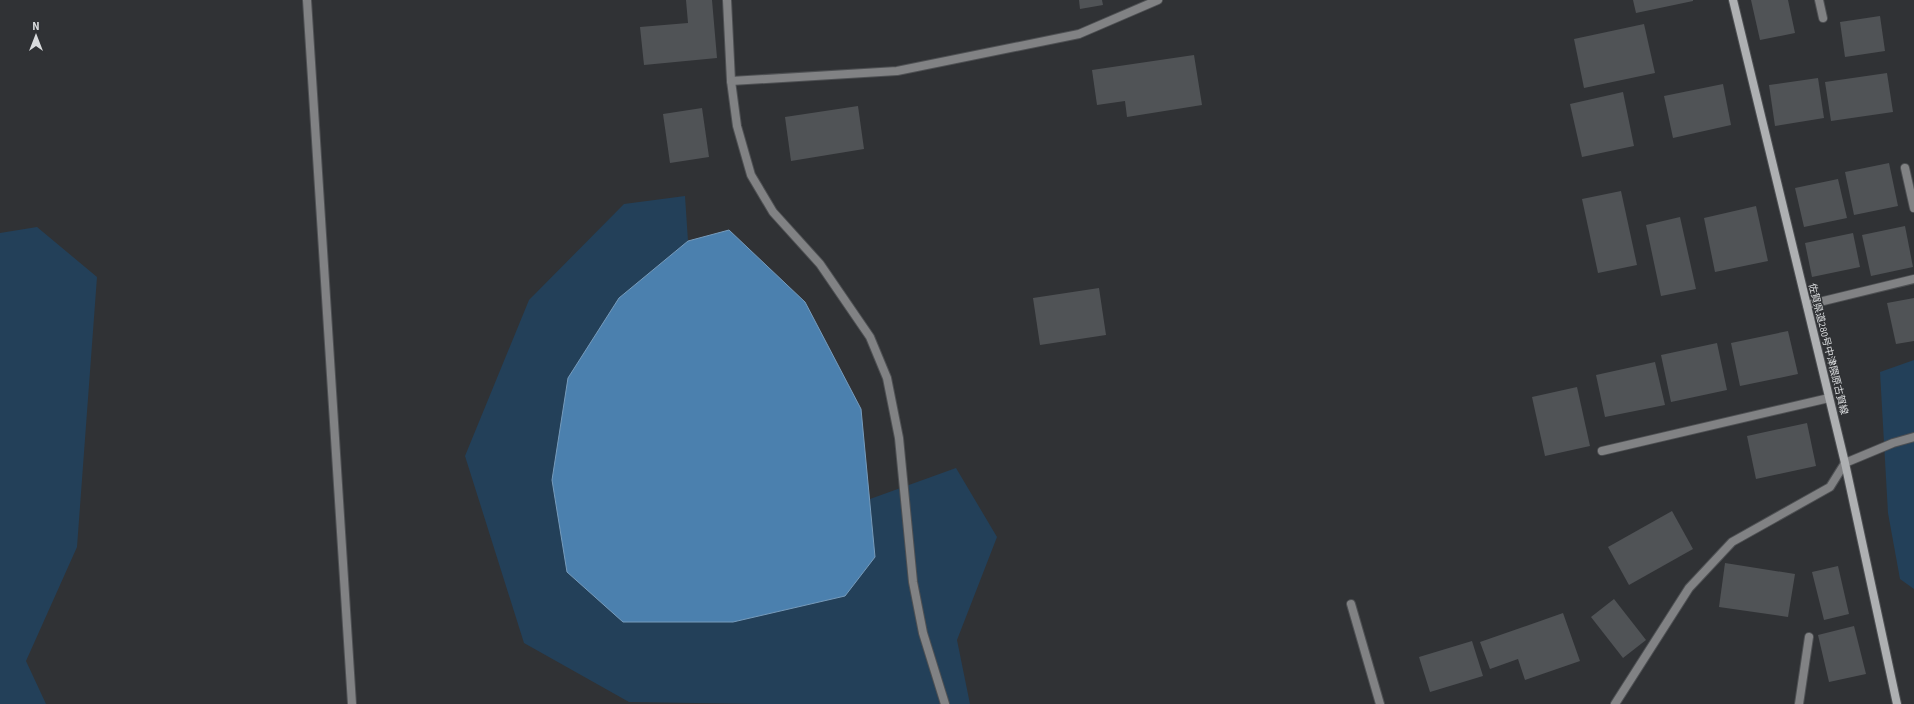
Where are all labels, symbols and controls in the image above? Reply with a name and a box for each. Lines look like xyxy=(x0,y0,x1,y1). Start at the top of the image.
north arrow xyxy=(16,16,56,56)
text: N xyxy=(32,19,40,34)
street label: 佐賀県道280号中津隈原古賀線 xyxy=(1805,282,1851,416)

